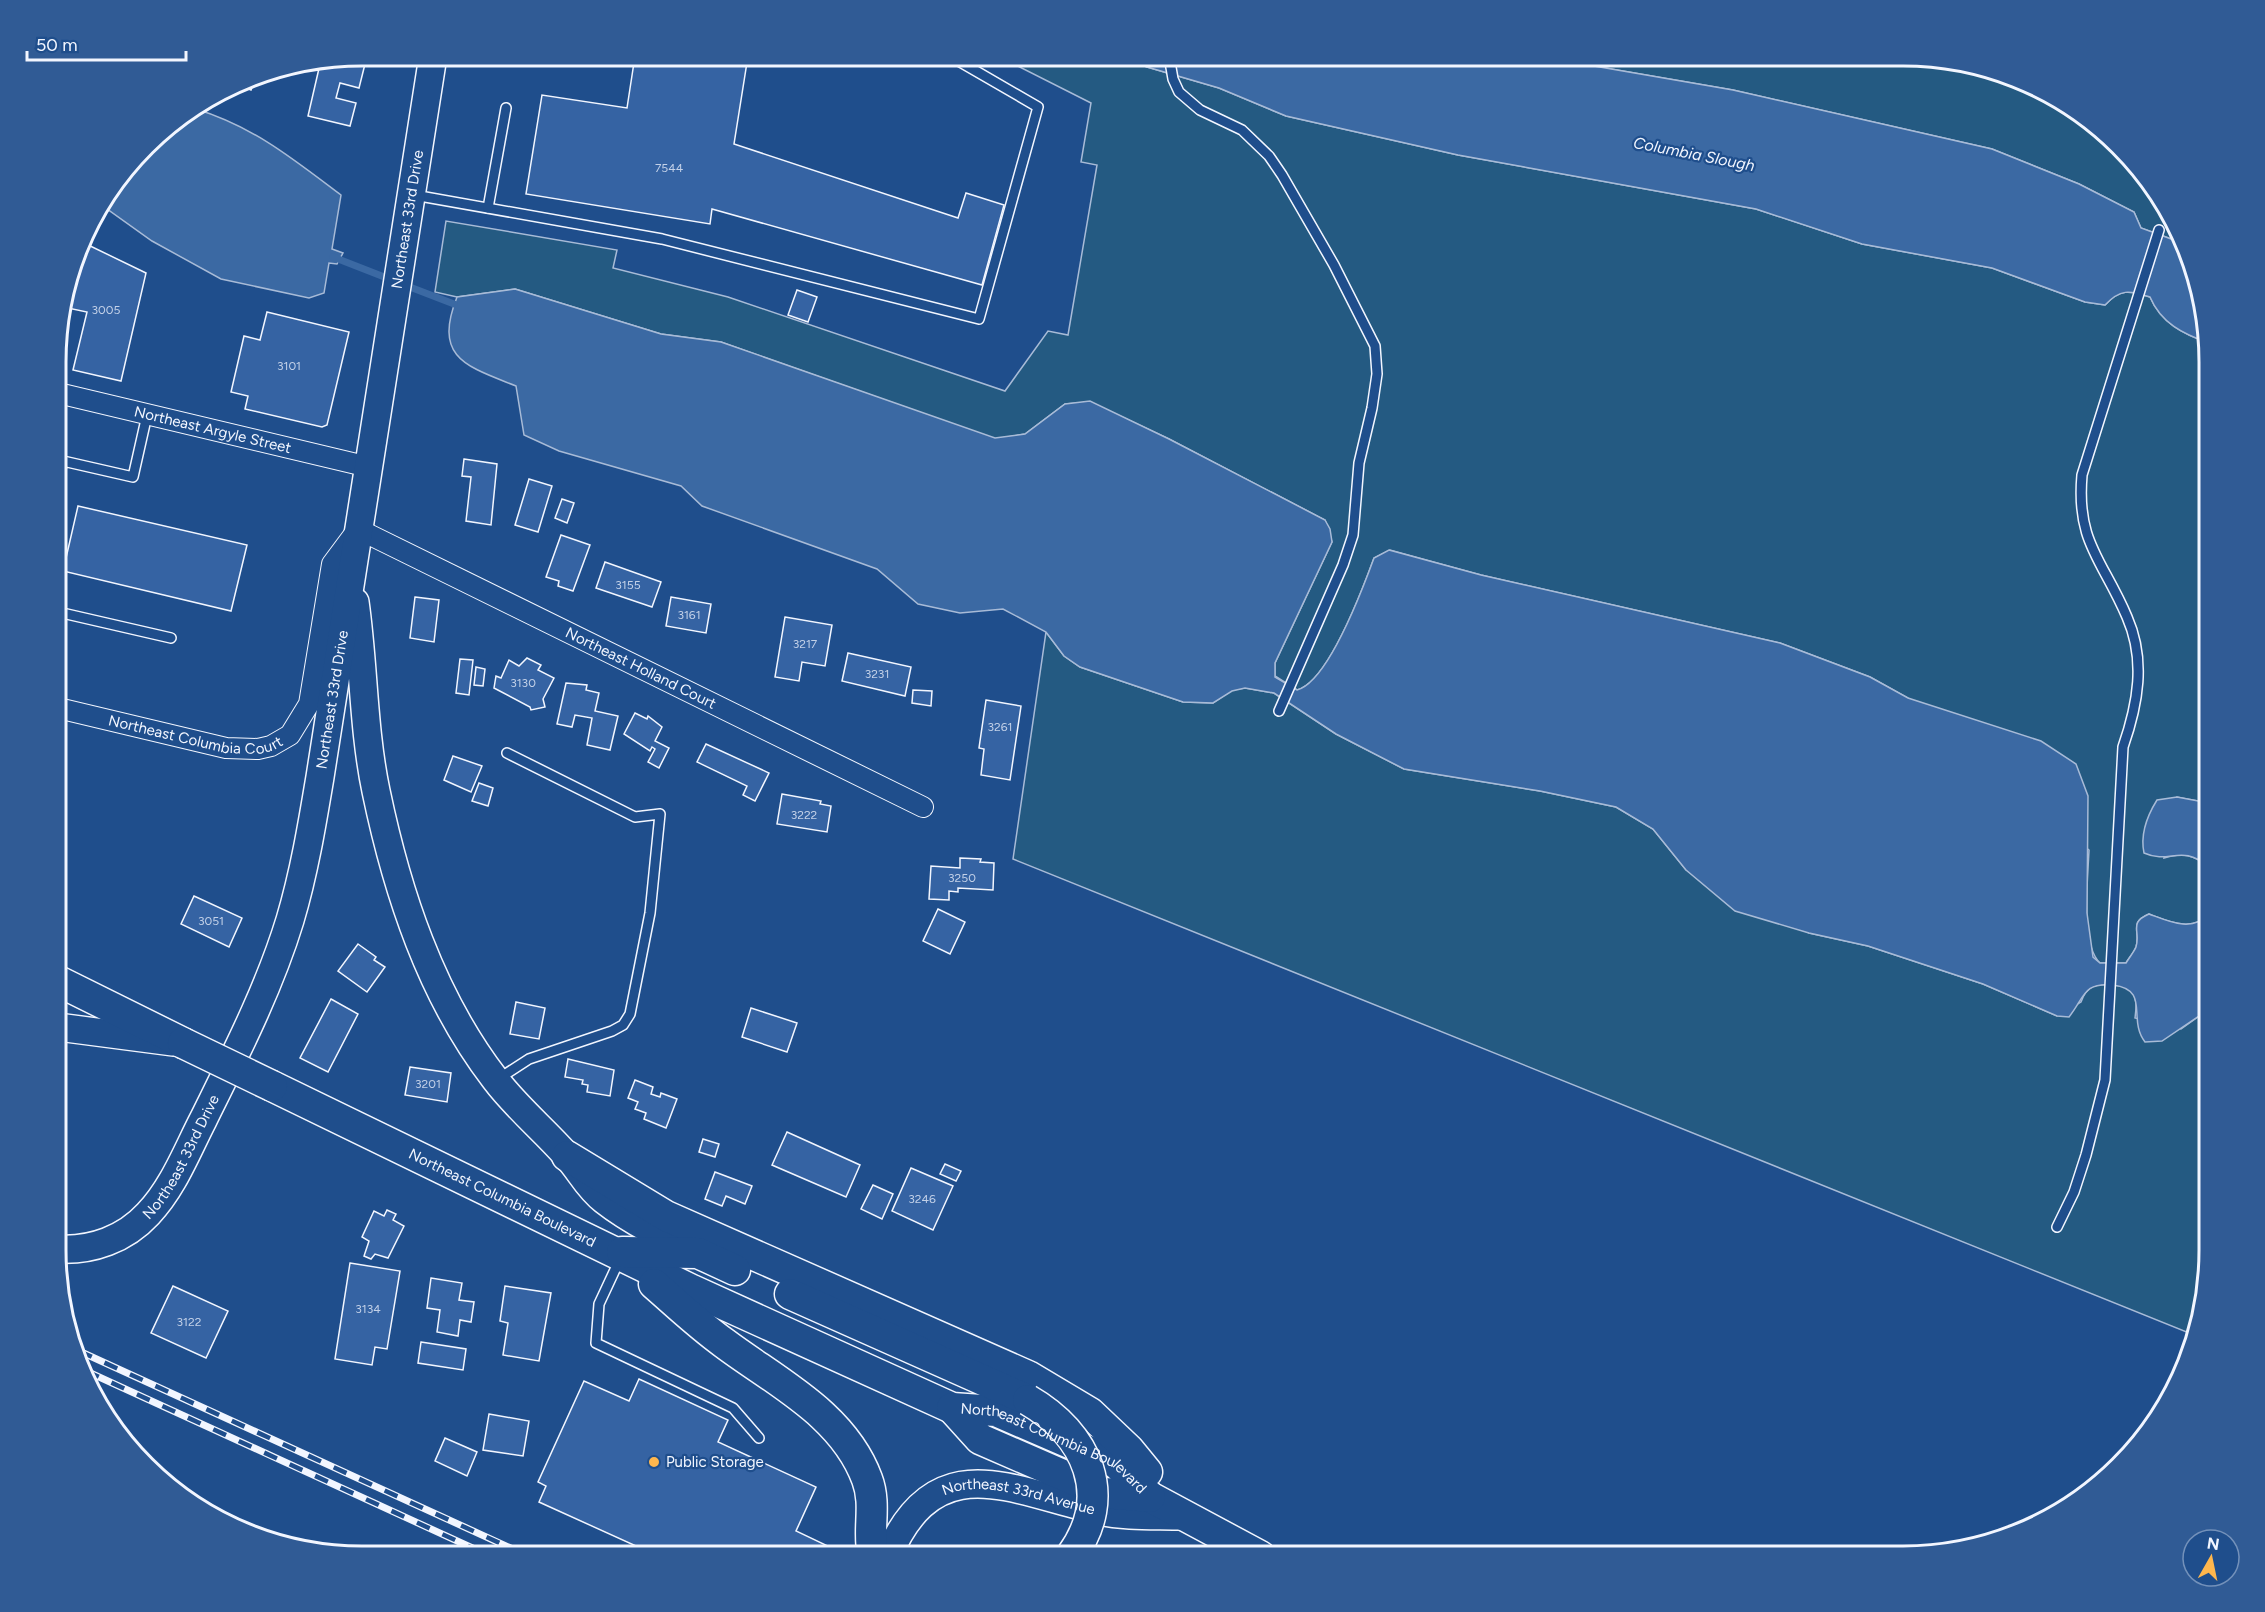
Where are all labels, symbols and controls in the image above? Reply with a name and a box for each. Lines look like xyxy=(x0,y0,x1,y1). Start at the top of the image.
scale bar xyxy=(27,24,186,62)
text: 50 m xyxy=(36,34,78,56)
water label: Columbia Slough xyxy=(1632,133,1756,175)
street label: Northeast 33rd Drive xyxy=(388,149,427,290)
house number: 7544 xyxy=(655,161,684,175)
house number: 3005 xyxy=(92,303,121,317)
house number: 3101 xyxy=(277,359,301,373)
street label: Northeast Argyle Street xyxy=(132,402,293,457)
house number: 3155 xyxy=(615,578,641,592)
house number: 3161 xyxy=(677,608,701,622)
street label: Northeast Holland Court xyxy=(563,624,719,713)
street label: Northeast 33rd Drive xyxy=(312,629,352,770)
house number: 3217 xyxy=(793,637,818,651)
house number: 3231 xyxy=(865,667,889,681)
house number: 3130 xyxy=(510,676,536,690)
street label: Northeast Columbia Court xyxy=(107,711,286,758)
house number: 3261 xyxy=(988,720,1012,734)
house number: 3222 xyxy=(791,808,817,822)
house number: 3250 xyxy=(948,871,976,885)
house number: 3051 xyxy=(198,914,224,928)
house number: 3201 xyxy=(415,1077,441,1091)
street label: Northeast 33rd Drive xyxy=(139,1092,223,1223)
street label: Northeast Columbia Boulevard xyxy=(406,1145,599,1251)
house number: 3246 xyxy=(908,1192,936,1206)
house number: 3134 xyxy=(355,1302,381,1316)
house number: 3122 xyxy=(177,1315,201,1329)
street label: Northeast Columbia Boulevard xyxy=(960,1400,1150,1497)
place label: Public Storage xyxy=(666,1453,764,1471)
marker: Public Storage xyxy=(647,1455,661,1469)
street label: Northeast 33rd Avenue xyxy=(939,1475,1097,1519)
north arrow xyxy=(2181,1528,2241,1588)
text: N xyxy=(2206,1533,2221,1554)

